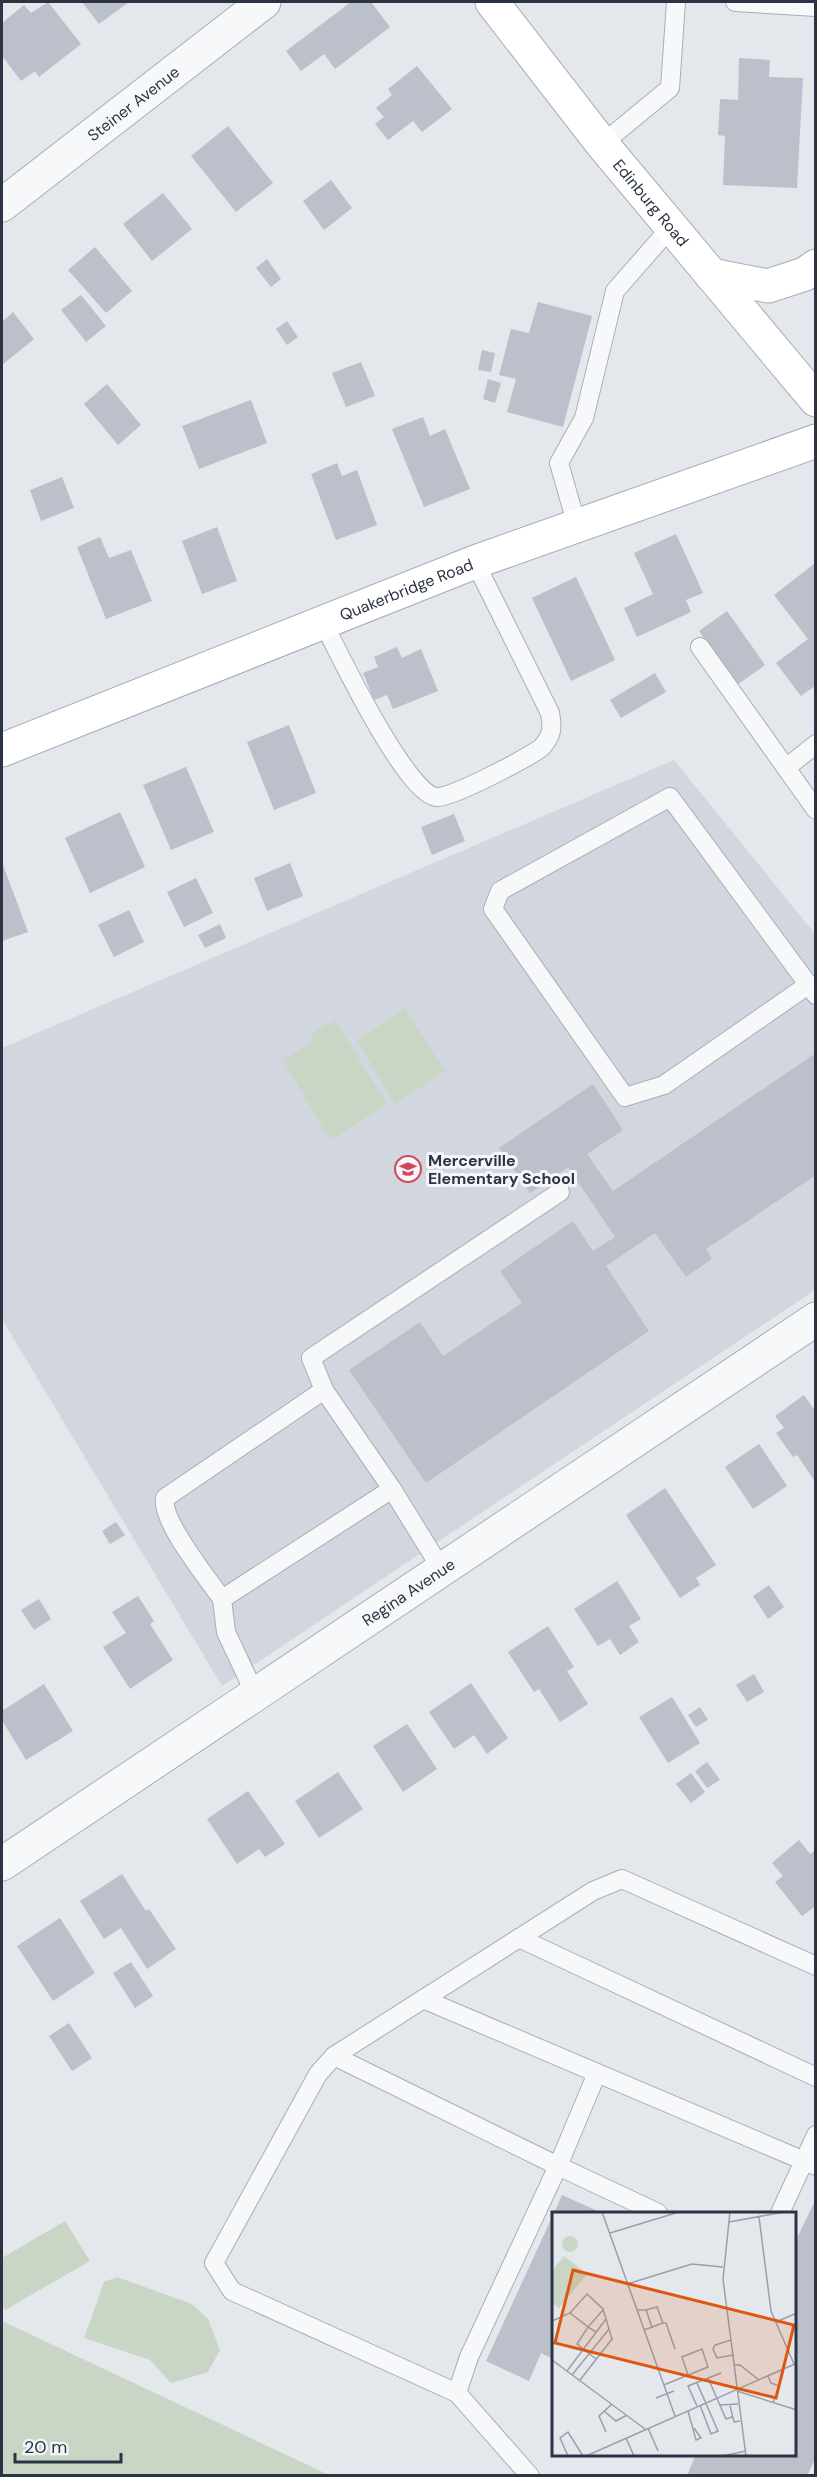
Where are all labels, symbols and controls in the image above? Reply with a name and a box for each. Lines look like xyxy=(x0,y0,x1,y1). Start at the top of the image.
street label: Steiner Avenue xyxy=(83,61,184,146)
street label: Edinburg Road xyxy=(608,155,693,251)
street label: Quakerbridge Road xyxy=(337,554,476,626)
place label: Mercerville Elementary School xyxy=(428,1150,575,1189)
school or university icon: Mercerville Elementary School xyxy=(393,1154,423,1184)
street label: Regina Avenue xyxy=(358,1554,459,1631)
inset map xyxy=(552,2212,796,2456)
scale bar xyxy=(15,2426,122,2464)
text: 20 m xyxy=(24,2435,67,2459)

